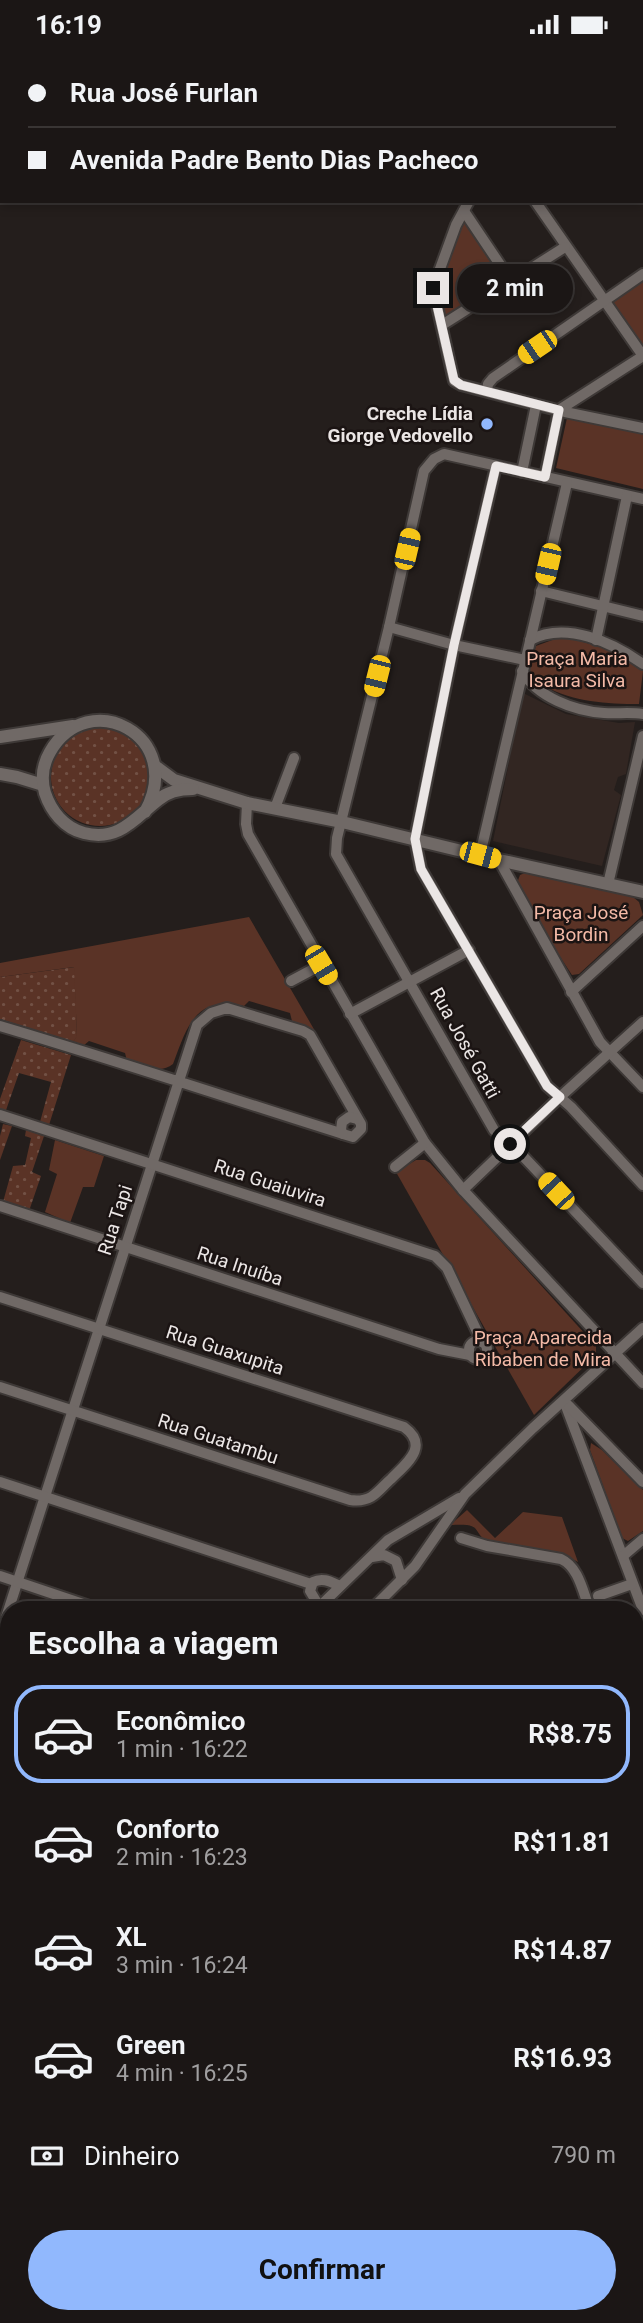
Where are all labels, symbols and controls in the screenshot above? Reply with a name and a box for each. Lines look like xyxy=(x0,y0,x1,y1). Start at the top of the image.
text: 16:19 xyxy=(35,10,102,40)
text: Rua José Furlan xyxy=(70,78,258,108)
text: Avenida Padre Bento Dias Pacheco xyxy=(70,145,479,175)
callout: 2 min xyxy=(458,264,573,313)
route end xyxy=(417,272,449,304)
text: 2 min xyxy=(486,275,544,302)
car xyxy=(514,327,561,367)
place label: Creche Lídia Giorge Vedovello xyxy=(328,402,473,447)
marker: Creche Lídia Giorge Vedovello xyxy=(479,416,495,432)
car xyxy=(393,526,422,572)
car xyxy=(534,541,563,587)
park label: Praça Maria Isaura Silva xyxy=(526,647,628,692)
car xyxy=(362,653,393,699)
car xyxy=(457,839,504,871)
park label: Praça José Bordin xyxy=(534,901,628,946)
car xyxy=(302,942,341,988)
street label: Rua José Gatti xyxy=(425,983,505,1103)
route start xyxy=(494,1128,526,1160)
street label: Rua Guaiuvira xyxy=(211,1154,329,1212)
car xyxy=(534,1168,579,1214)
street label: Rua Tapi xyxy=(93,1182,137,1258)
street label: Rua Inuíba xyxy=(194,1241,286,1291)
street label: Rua Guaxupita xyxy=(163,1320,287,1380)
park label: Praça Aparecida Ribaben de Mira xyxy=(474,1326,612,1371)
street label: Rua Guatambu xyxy=(155,1409,281,1469)
text: Escolha a viagem xyxy=(28,1624,279,1662)
icon: car xyxy=(32,1703,95,1766)
text: Econômico xyxy=(116,1706,245,1736)
text: R$8.75 xyxy=(528,1719,612,1749)
text: 1 min · 16:22 xyxy=(116,1736,248,1763)
icon: car xyxy=(32,1811,95,1874)
text: Conforto xyxy=(116,1814,220,1844)
text: R$11.81 xyxy=(513,1827,612,1857)
text: 2 min · 16:23 xyxy=(116,1844,248,1871)
icon: car xyxy=(32,1919,95,1982)
text: XL xyxy=(116,1922,147,1952)
text: R$14.87 xyxy=(513,1935,612,1965)
text: 3 min · 16:24 xyxy=(116,1952,248,1979)
icon: car xyxy=(32,2027,95,2090)
text: Green xyxy=(116,2030,186,2060)
text: R$16.93 xyxy=(513,2043,612,2073)
text: 4 min · 16:25 xyxy=(116,2060,248,2087)
icon: cash xyxy=(28,2137,66,2175)
text: Dinheiro xyxy=(84,2141,180,2171)
text: 790 m xyxy=(551,2142,616,2169)
button: Confirmar xyxy=(28,2230,616,2310)

